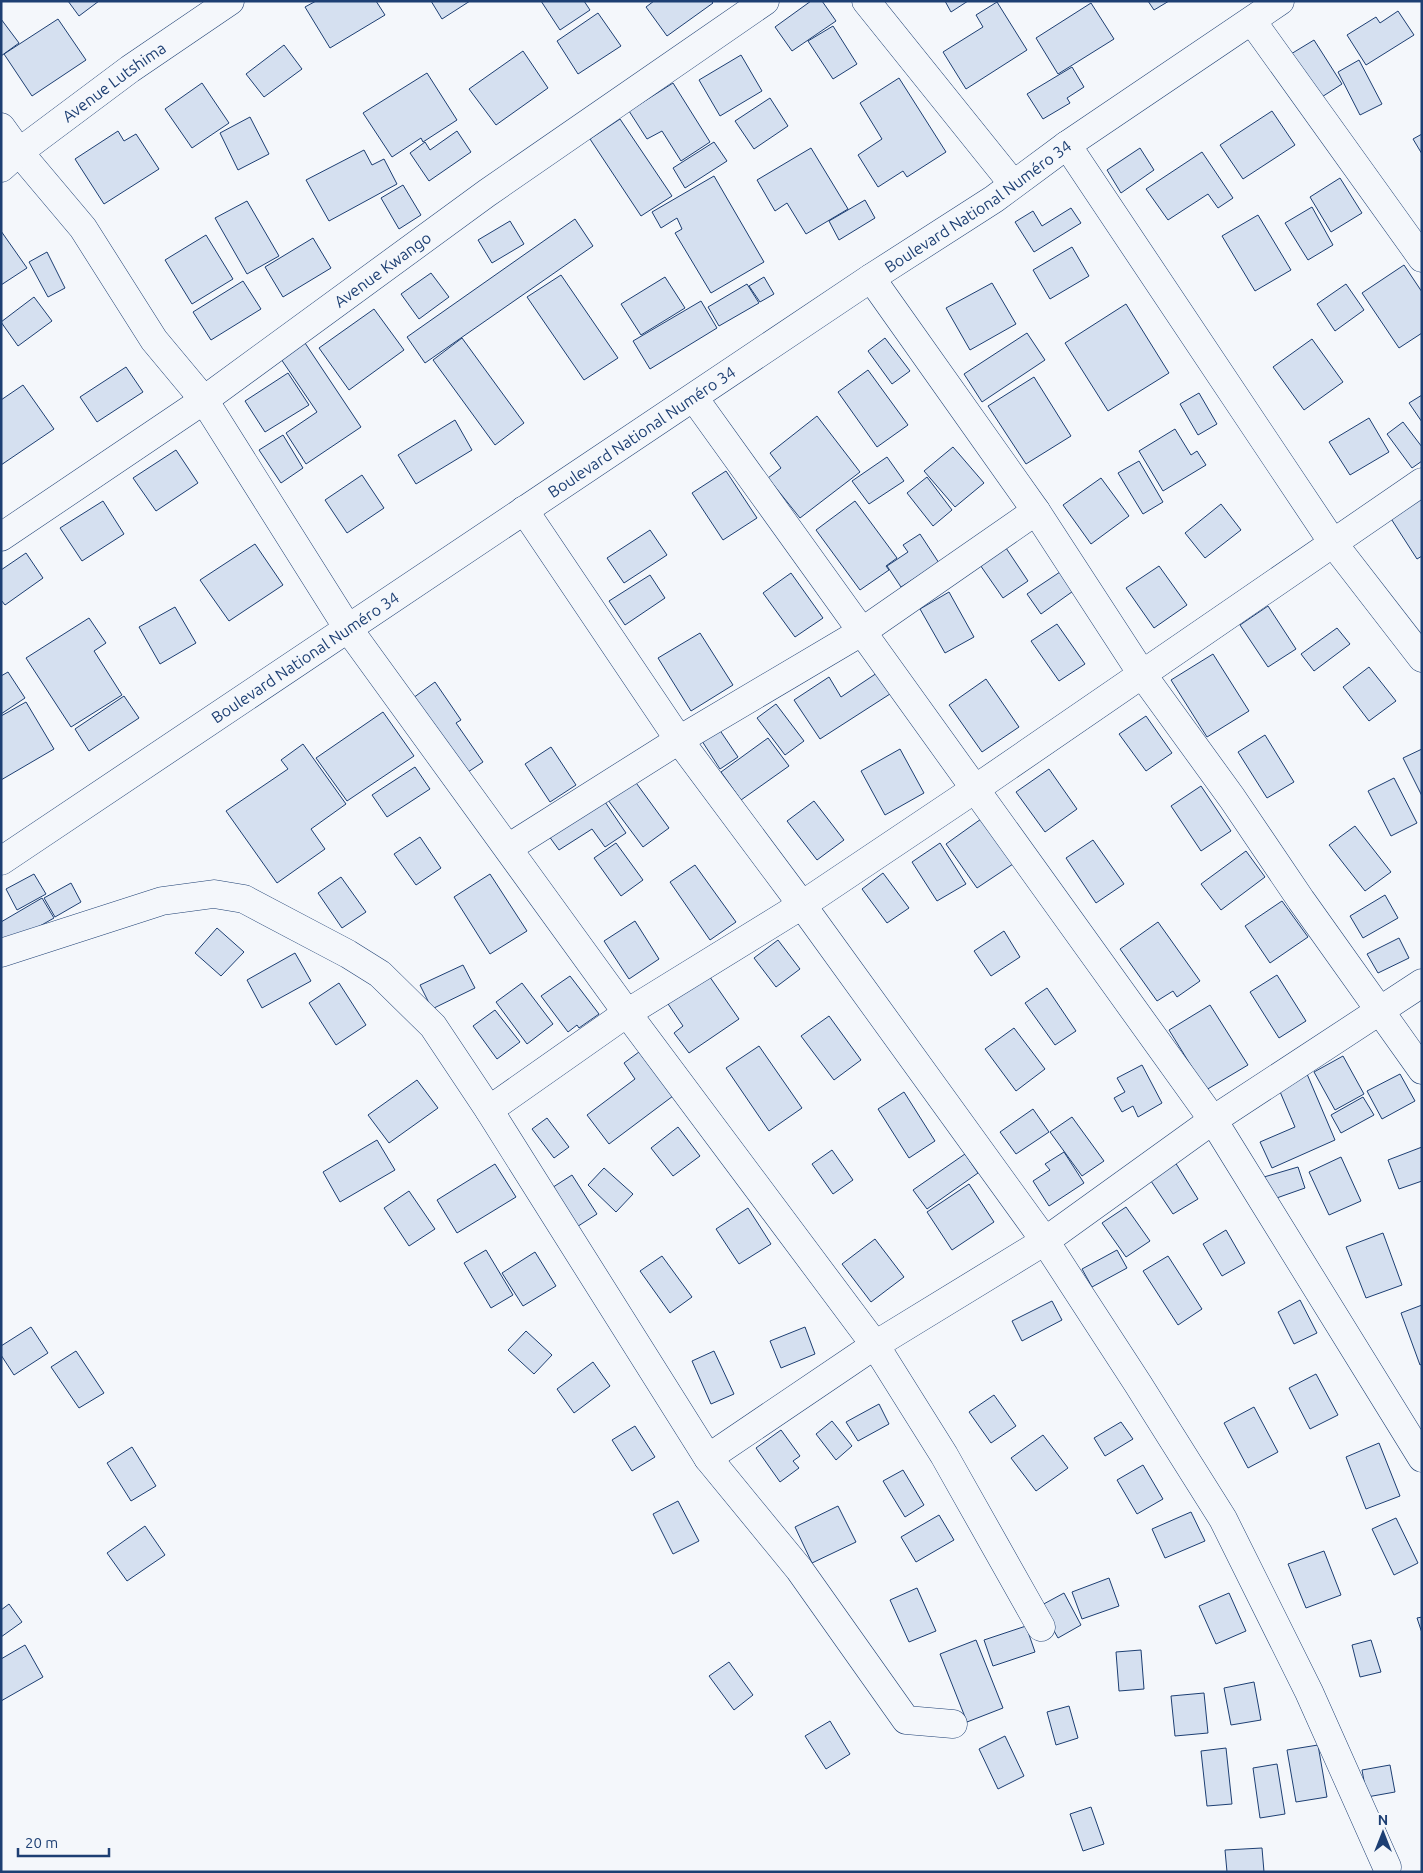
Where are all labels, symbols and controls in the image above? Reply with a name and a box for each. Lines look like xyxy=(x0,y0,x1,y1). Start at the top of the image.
street label: Avenue Lutshima xyxy=(59,39,169,125)
street label: Boulevard National Numéro 34 xyxy=(881,136,1074,276)
street label: Avenue Kwango xyxy=(331,228,434,311)
street label: Boulevard National Numéro 34 xyxy=(544,363,739,501)
street label: Boulevard National Numéro 34 xyxy=(208,588,402,726)
north arrow xyxy=(1358,1808,1408,1858)
text: N xyxy=(1378,1812,1388,1828)
scale bar xyxy=(18,1826,109,1858)
text: 20 m xyxy=(25,1834,58,1851)

